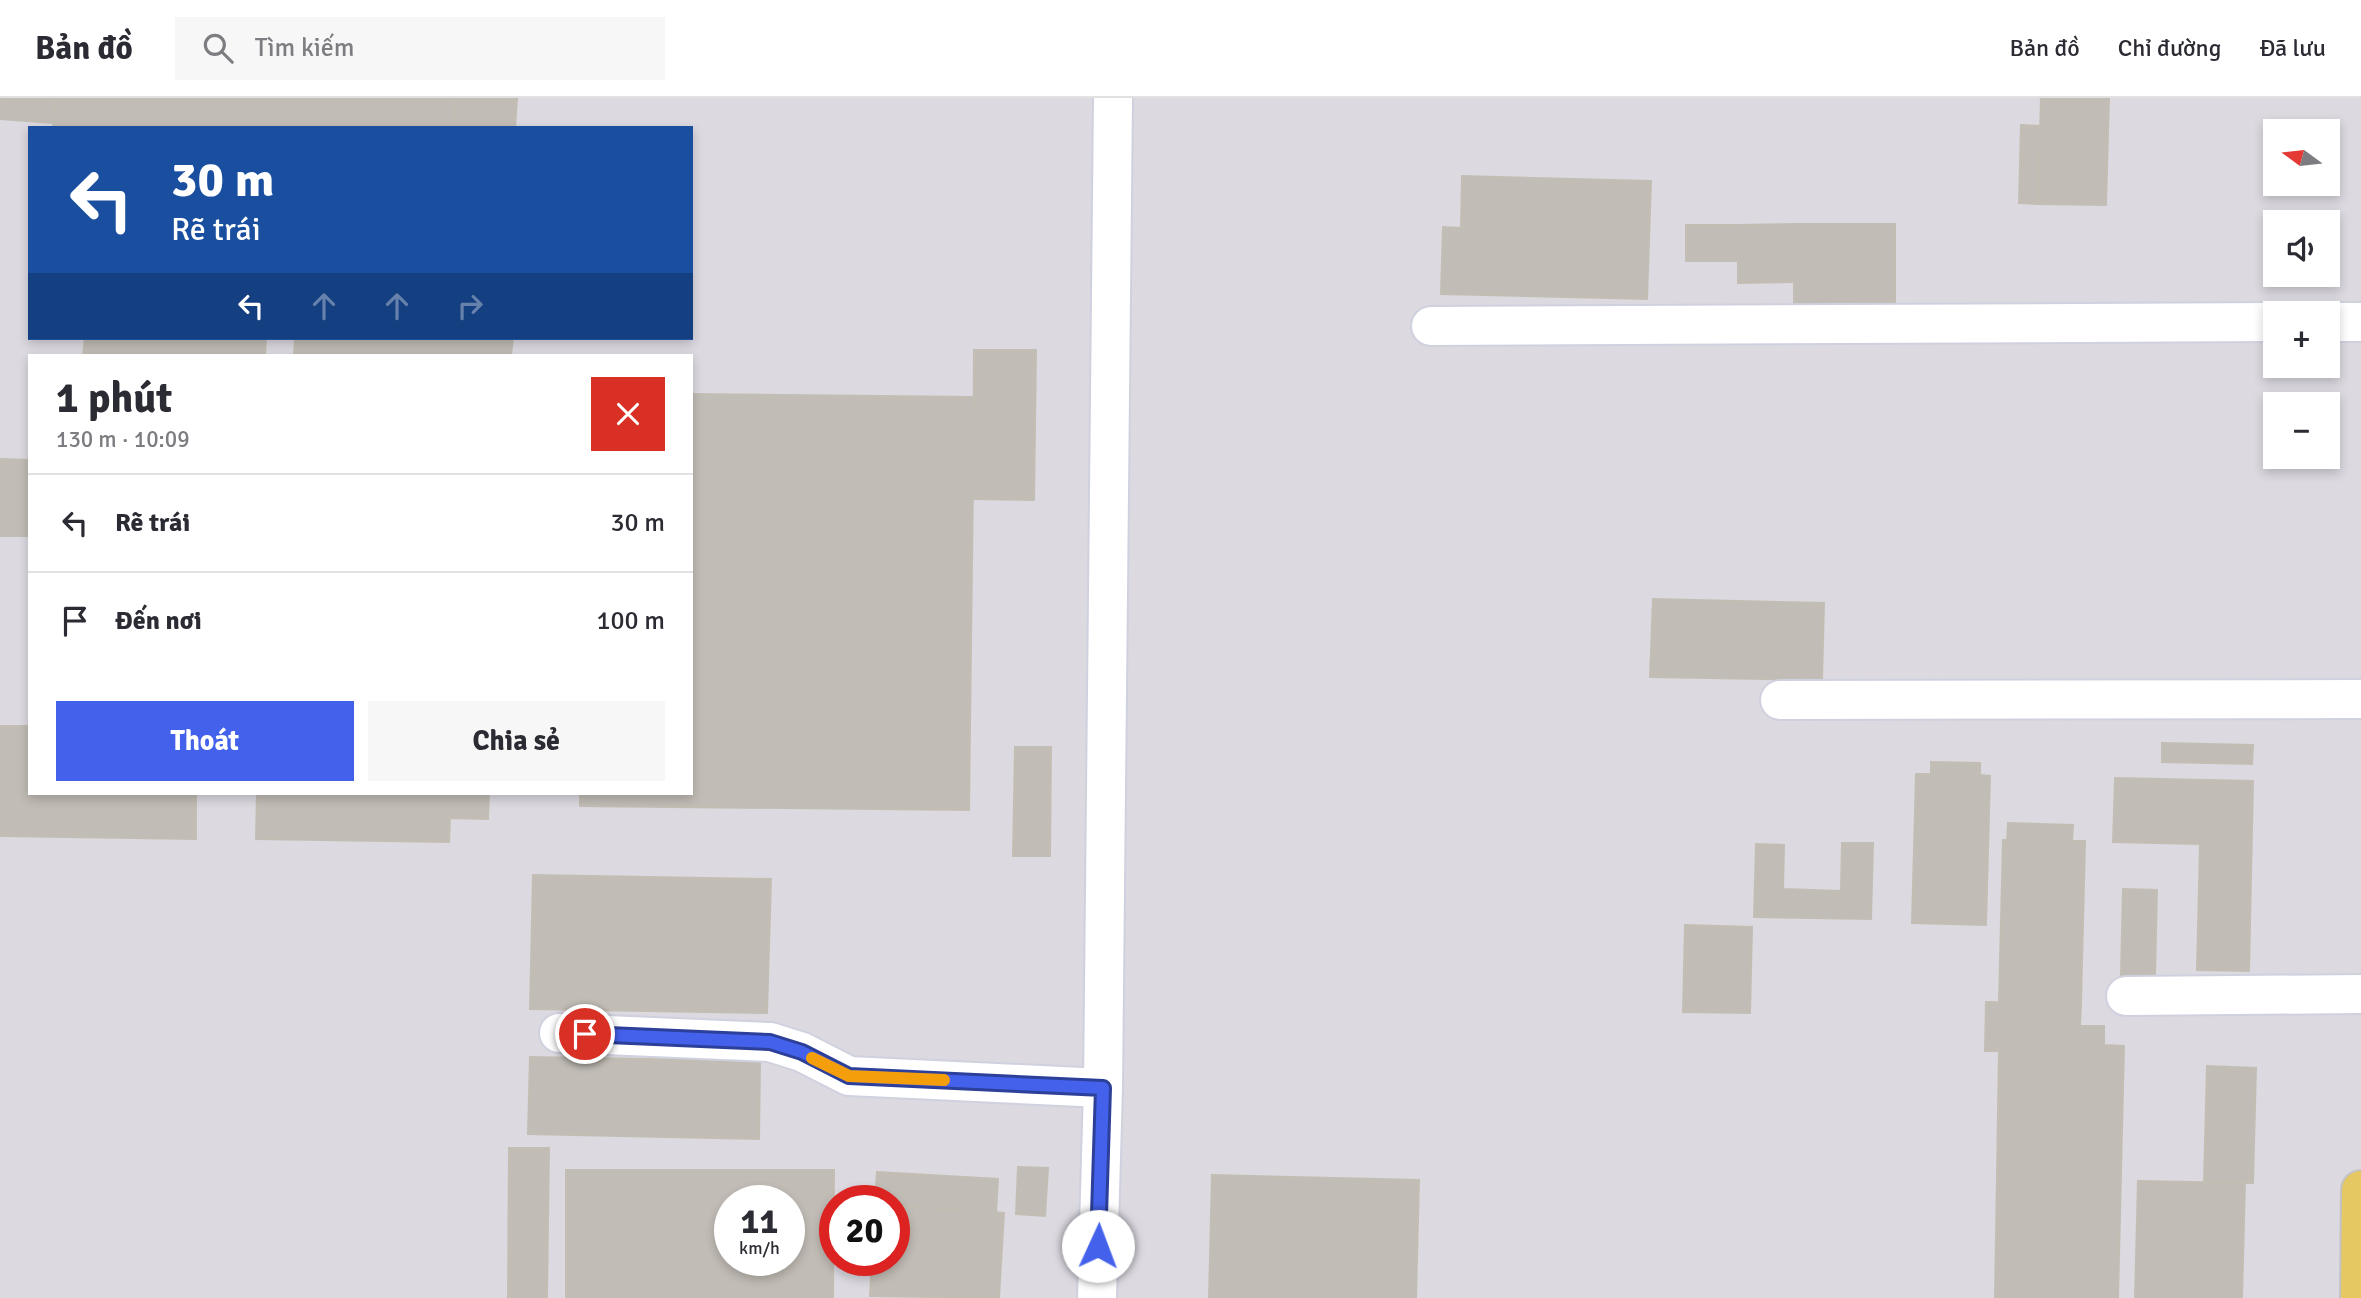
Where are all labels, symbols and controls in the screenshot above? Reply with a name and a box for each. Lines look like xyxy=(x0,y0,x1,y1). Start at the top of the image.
search box xyxy=(175,17,665,80)
text: Bản đồ xyxy=(35,28,133,69)
icon: search xyxy=(199,29,237,67)
text: Tìm kiếm xyxy=(255,32,355,64)
text: Bản đồ xyxy=(2009,33,2080,63)
text: Chỉ đường xyxy=(2118,33,2221,63)
text: Đã lưu xyxy=(2259,33,2326,63)
north arrow xyxy=(2263,119,2340,196)
map controls xyxy=(2263,119,2340,469)
text: 30 m xyxy=(171,150,274,210)
icon: left xyxy=(56,154,147,245)
text: Rẽ trái xyxy=(171,210,261,249)
button: sound xyxy=(2263,210,2340,287)
icon: left xyxy=(232,287,270,325)
icon: ahead xyxy=(305,287,343,325)
icon: ahead xyxy=(378,287,416,325)
icon: right xyxy=(451,287,489,325)
button: + xyxy=(2263,301,2340,378)
text: 1 phút xyxy=(56,373,172,424)
button: close xyxy=(591,377,665,451)
button: − xyxy=(2263,392,2340,469)
text: 130 m · 10:09 xyxy=(56,425,190,454)
icon: left xyxy=(56,504,94,542)
text: Rẽ trái xyxy=(115,507,190,539)
text: 30 m xyxy=(610,507,665,539)
icon: arrive xyxy=(56,602,94,640)
text: Đến nơi xyxy=(115,605,202,637)
text: 100 m xyxy=(596,605,665,637)
button: Thoát xyxy=(56,701,354,781)
button: Chia sẻ xyxy=(368,701,665,781)
pin xyxy=(555,1004,615,1064)
icon: arrive xyxy=(566,1015,604,1053)
speed limit sign: 20 xyxy=(819,1185,910,1276)
text: 11 xyxy=(741,1200,778,1243)
position arrow xyxy=(1061,1209,1135,1283)
text: km/h xyxy=(739,1237,780,1259)

